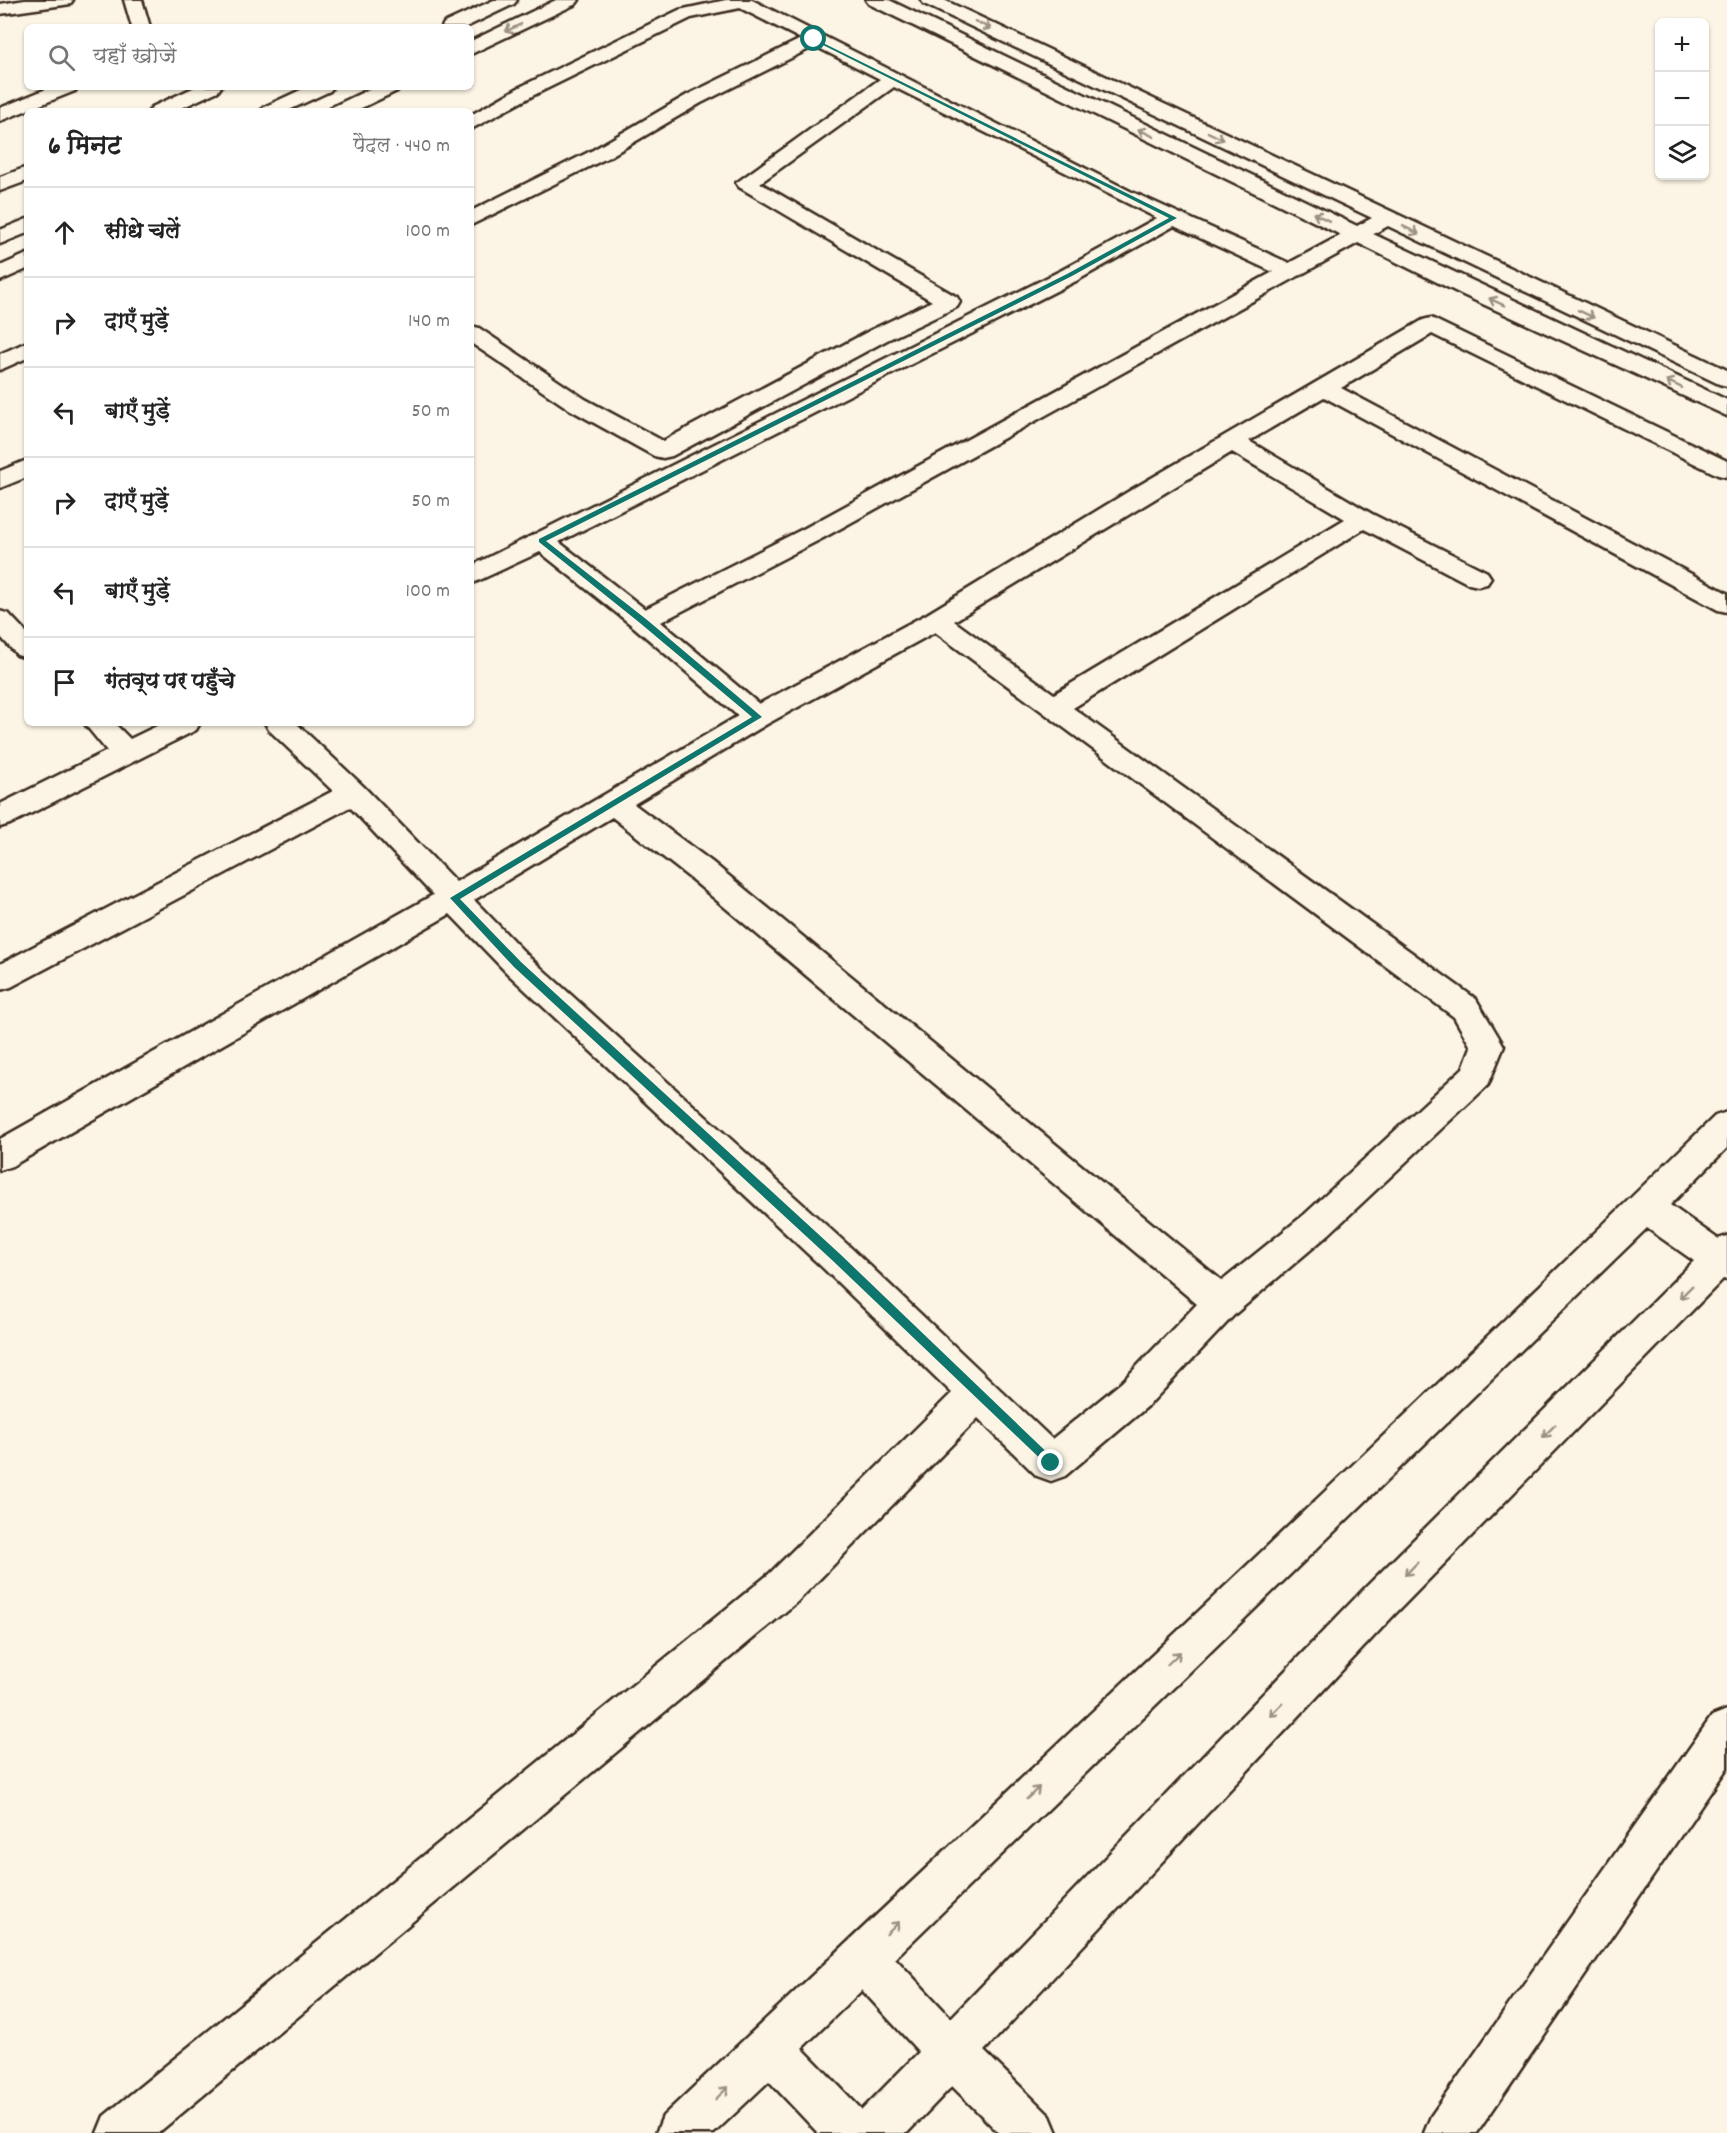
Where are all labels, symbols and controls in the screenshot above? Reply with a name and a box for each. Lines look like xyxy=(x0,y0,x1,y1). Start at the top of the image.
map controls xyxy=(1655,18,1709,180)
button: + xyxy=(1655,18,1709,72)
one-way arrow xyxy=(973,20,991,32)
one-way arrow xyxy=(505,22,523,34)
search box xyxy=(24,24,474,90)
route start xyxy=(800,25,826,51)
icon: search xyxy=(45,41,78,74)
text: यहाँ खोजें xyxy=(93,42,176,73)
button: − xyxy=(1655,72,1709,126)
one-way arrow xyxy=(1137,126,1155,138)
button: layers xyxy=(1655,126,1709,180)
text: 6 मिनट xyxy=(48,129,121,166)
one-way arrow xyxy=(1206,131,1224,143)
text: पैदल · 440 m xyxy=(353,133,450,161)
one-way arrow xyxy=(1313,211,1331,223)
icon: ahead xyxy=(48,216,81,249)
text: सीधे चलें xyxy=(105,217,180,248)
text: 100 m xyxy=(406,218,450,246)
one-way arrow xyxy=(1401,224,1419,236)
one-way arrow xyxy=(1488,296,1506,307)
icon: right xyxy=(48,306,81,339)
text: दाएँ मुड़ें xyxy=(105,307,169,338)
text: 140 m xyxy=(408,308,450,336)
one-way arrow xyxy=(1577,308,1595,320)
one-way arrow xyxy=(1665,378,1683,390)
icon: left xyxy=(48,396,81,429)
text: बाएँ मुड़ें xyxy=(105,397,170,428)
text: 50 m xyxy=(412,398,450,426)
icon: right xyxy=(48,486,81,519)
text: दाएँ मुड़ें xyxy=(105,487,169,518)
text: 50 m xyxy=(412,488,450,516)
icon: left xyxy=(48,576,81,609)
text: बाएँ मुड़ें xyxy=(105,577,170,608)
text: 100 m xyxy=(406,578,450,606)
icon: arrive xyxy=(48,666,81,699)
text: गंतव्य पर पहुँचे xyxy=(105,667,235,698)
one-way arrow xyxy=(1678,1285,1693,1300)
one-way arrow xyxy=(1541,1423,1556,1438)
route end xyxy=(1037,1449,1063,1475)
one-way arrow xyxy=(1404,1562,1419,1577)
one-way arrow xyxy=(1166,1651,1181,1665)
one-way arrow xyxy=(1269,1702,1284,1717)
one-way arrow xyxy=(1026,1786,1041,1800)
one-way arrow xyxy=(885,1921,900,1936)
one-way arrow xyxy=(714,2085,729,2100)

